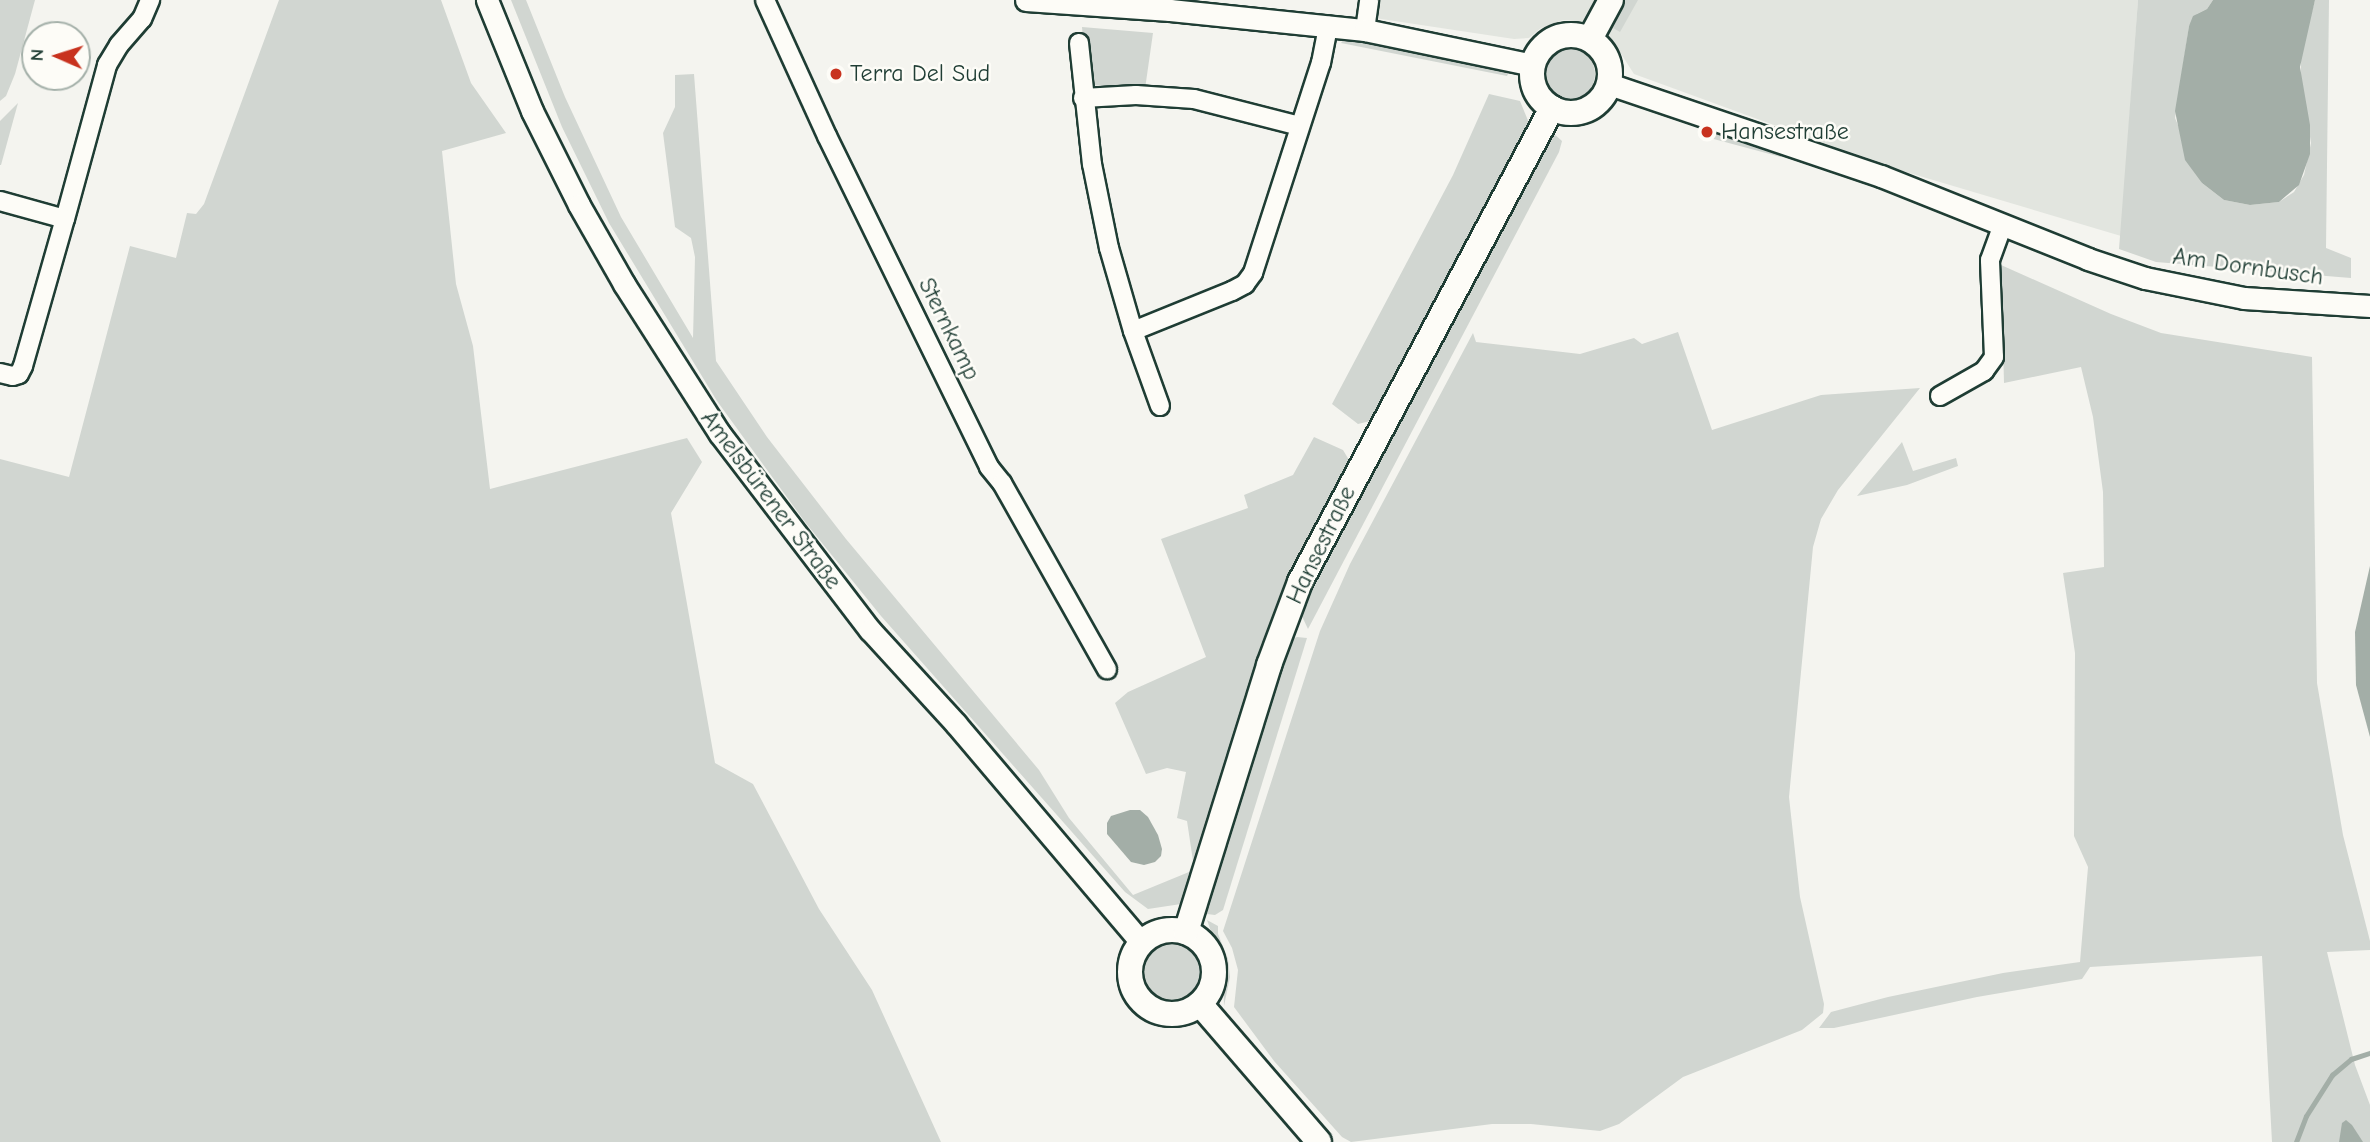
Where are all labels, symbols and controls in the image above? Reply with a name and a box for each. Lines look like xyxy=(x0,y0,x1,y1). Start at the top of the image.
north arrow xyxy=(21,21,91,91)
text: N xyxy=(26,48,48,62)
place label: Terra Del Sud xyxy=(850,60,990,88)
marker: Terra Del Sud xyxy=(828,66,844,82)
place label: Hansestraße xyxy=(1721,118,1849,146)
marker: Hansestraße xyxy=(1699,124,1715,140)
street label: Am Dornbusch xyxy=(2171,242,2325,292)
street label: Sternkamp xyxy=(912,273,986,385)
street label: Amelsbürener Straße xyxy=(694,405,848,595)
street label: Hansestraße xyxy=(1280,481,1362,609)

